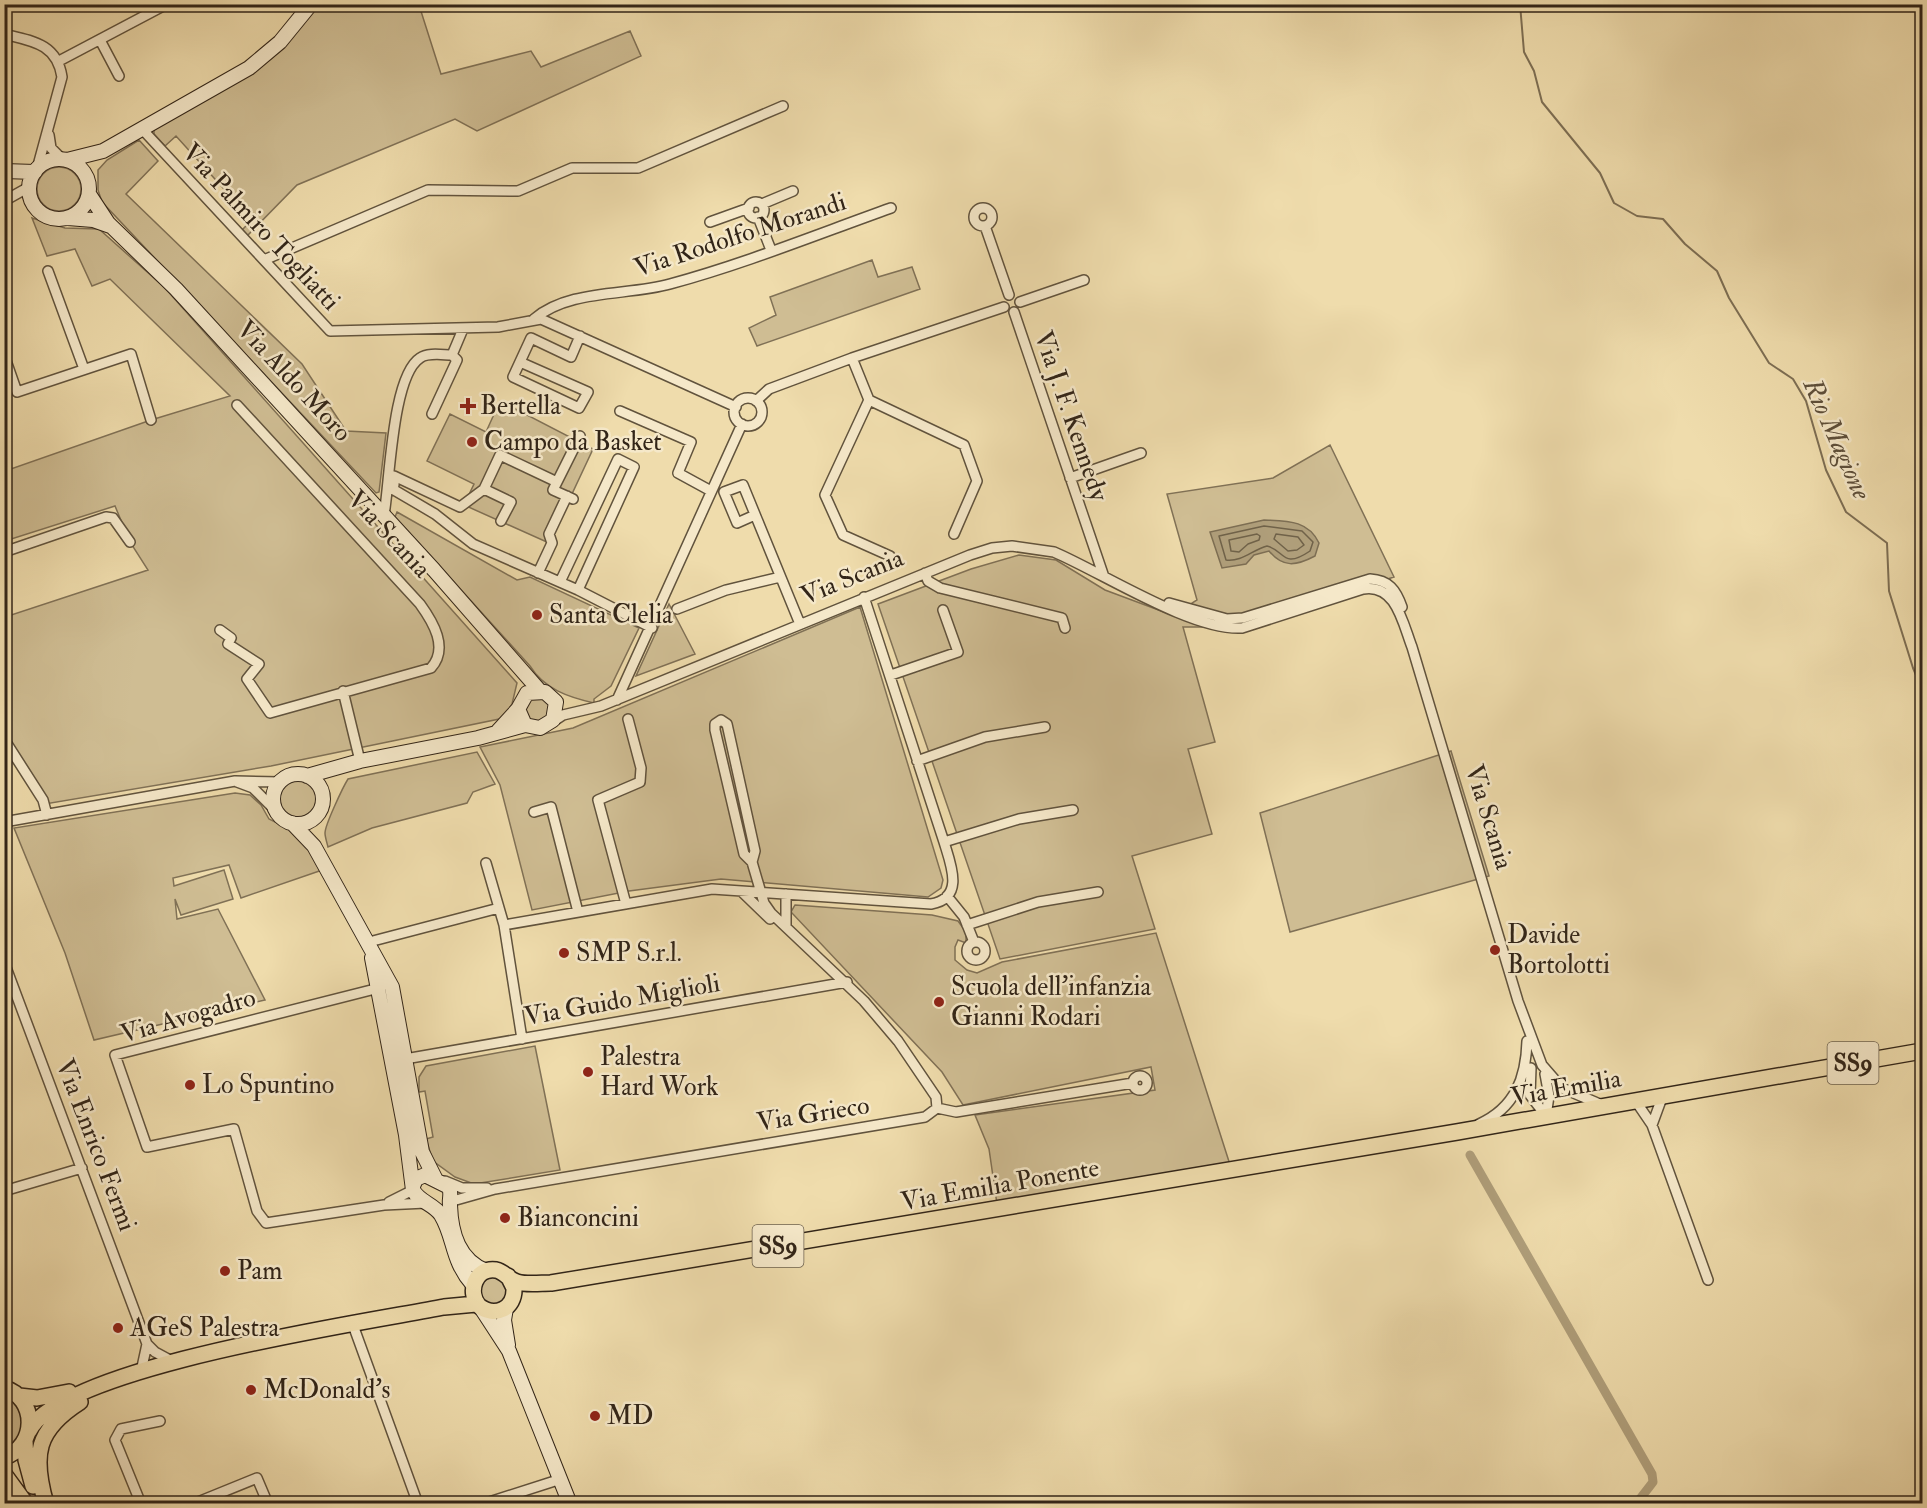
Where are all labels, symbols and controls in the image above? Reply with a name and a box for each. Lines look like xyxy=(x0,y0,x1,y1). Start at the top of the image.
street label: Via Palmiro Togliatti xyxy=(175,137,347,317)
street label: Via Rodolfo Morandi xyxy=(630,186,850,284)
street label: Via Aldo Moro xyxy=(230,314,358,448)
street label: Via J. F. Kennedy xyxy=(1027,327,1115,506)
water label: Rio Magione xyxy=(1795,373,1879,506)
place label: Bertella xyxy=(480,390,561,422)
marker: Bertella xyxy=(461,399,475,413)
place label: Campo da Basket xyxy=(484,426,662,459)
marker: Campo da Basket xyxy=(465,435,479,449)
street label: Via Scania xyxy=(340,484,438,585)
street label: Via Scania xyxy=(796,542,908,612)
place label: Santa Clelia xyxy=(549,599,673,631)
marker: Santa Clelia xyxy=(530,608,544,622)
street label: Via Scania xyxy=(1458,761,1520,874)
place label: Davide Bortolotti xyxy=(1507,919,1610,981)
place label: SMP S.r.l. xyxy=(576,937,682,969)
marker: Davide Bortolotti xyxy=(1488,943,1502,957)
marker: SMP S.r.l. xyxy=(557,946,571,960)
street label: Via Guido Miglioli xyxy=(521,967,723,1033)
place label: Scuola dell'infanzia Gianni Rodari xyxy=(951,971,1151,1033)
street label: Via Avogadro xyxy=(117,981,259,1051)
marker: Scuola dell'infanzia Gianni Rodari xyxy=(932,995,946,1009)
place label: Palestra Hard Work xyxy=(600,1041,719,1103)
road number: SS9 xyxy=(1828,1042,1878,1084)
street label: Via Enrico Fermi xyxy=(49,1054,144,1236)
street label: Via Emilia xyxy=(1508,1063,1624,1113)
marker: Palestra Hard Work xyxy=(581,1065,595,1079)
place label: Lo Spuntino xyxy=(202,1069,334,1102)
marker: Lo Spuntino xyxy=(183,1078,197,1092)
street label: Via Grieco xyxy=(754,1089,872,1139)
street label: Via Emilia Ponente xyxy=(898,1152,1102,1218)
place label: Bianconcini xyxy=(517,1202,639,1234)
marker: Bianconcini xyxy=(498,1211,512,1225)
road number: SS9 xyxy=(752,1225,804,1267)
place label: Pam xyxy=(237,1255,282,1287)
marker: Pam xyxy=(218,1264,232,1278)
place label: AGeS Palestra xyxy=(129,1312,280,1344)
marker: AGeS Palestra xyxy=(111,1321,125,1335)
place label: McDonald's xyxy=(263,1374,390,1406)
marker: McDonald's xyxy=(244,1383,258,1397)
place label: MD xyxy=(607,1400,653,1432)
marker: MD xyxy=(588,1409,602,1423)

